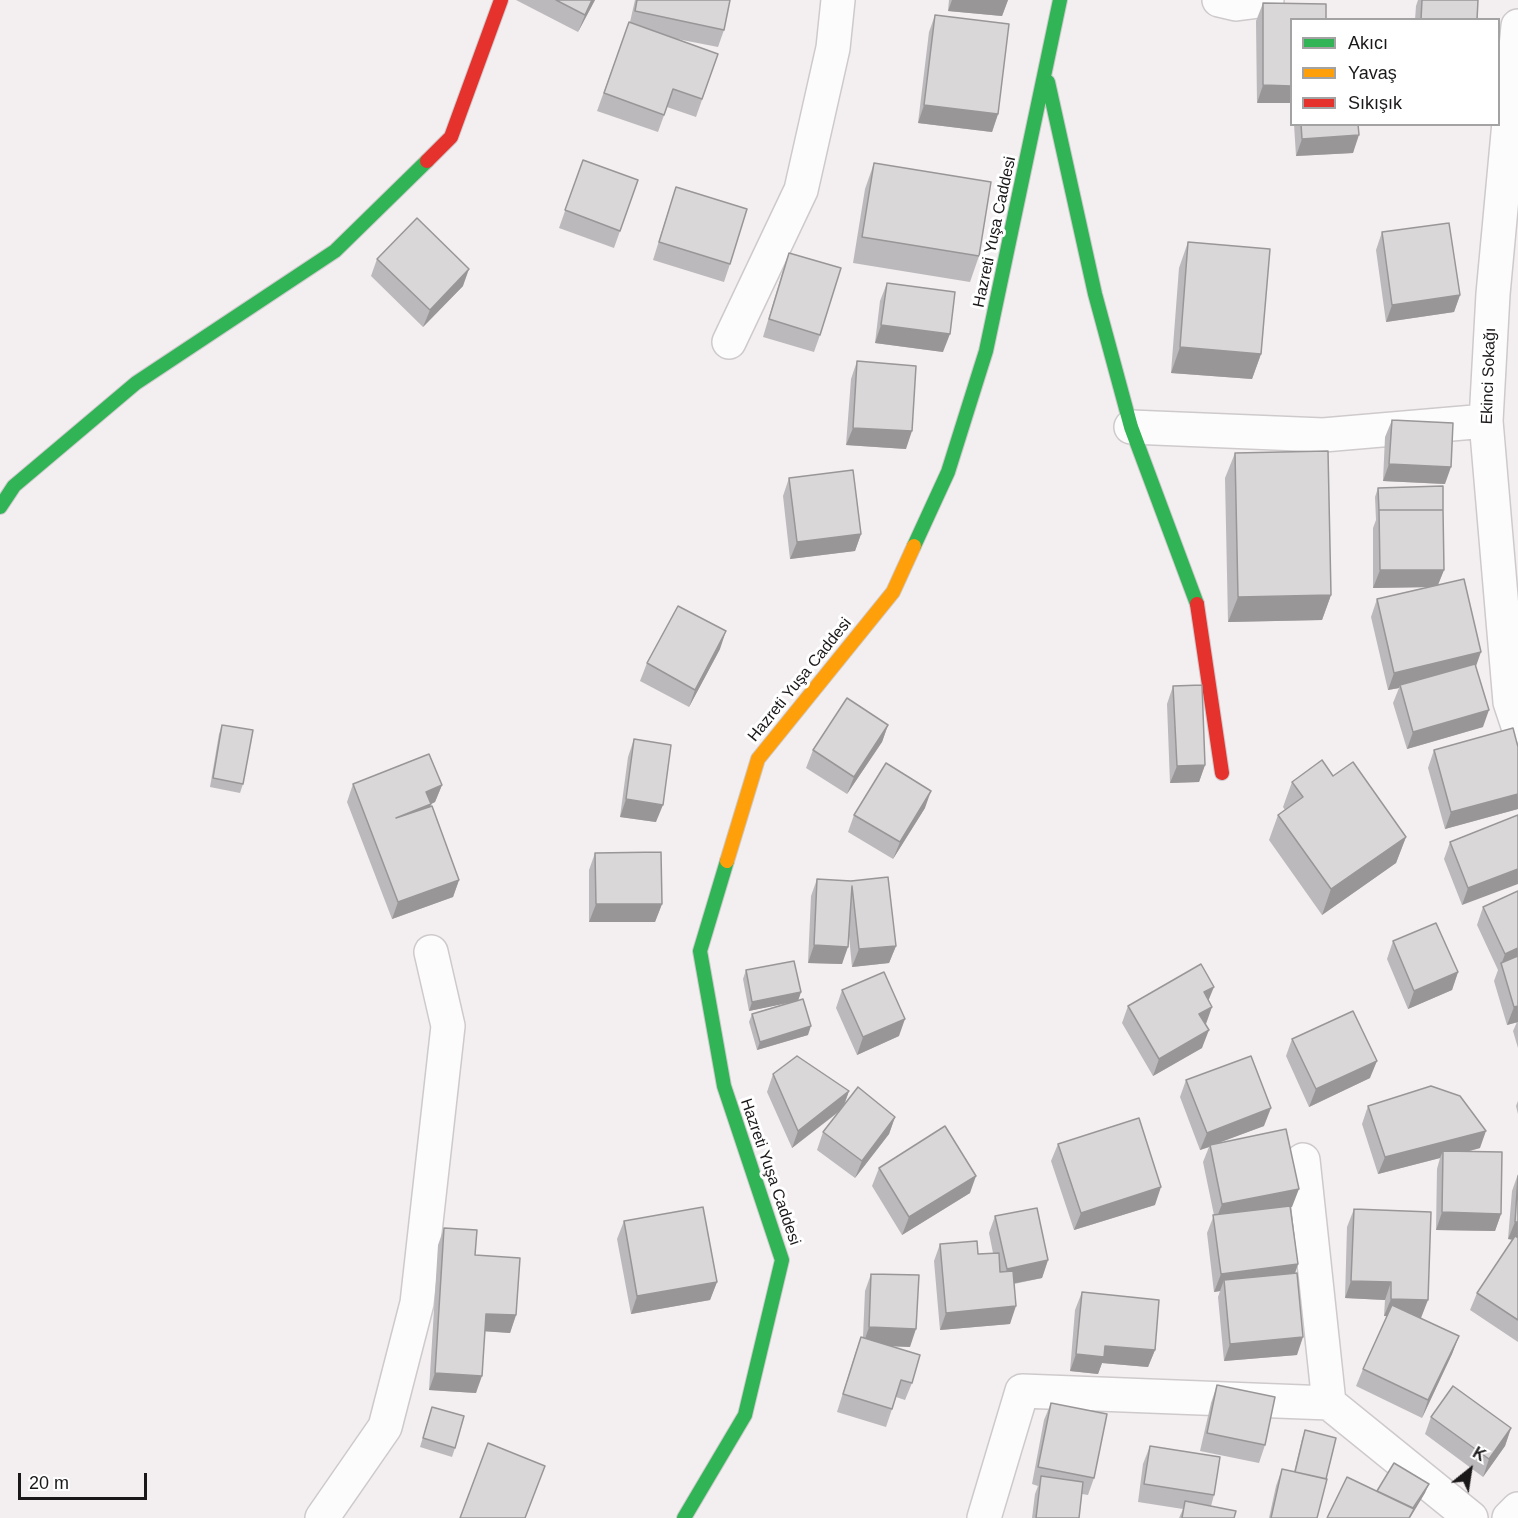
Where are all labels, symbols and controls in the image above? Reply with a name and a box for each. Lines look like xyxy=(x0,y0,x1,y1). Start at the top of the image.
legend xyxy=(1290,18,1500,126)
text: Akıcı xyxy=(1348,33,1388,53)
text: Yavaş xyxy=(1348,63,1397,83)
text: Sıkışık xyxy=(1348,93,1402,113)
street label: Hazreti Yuşa Caddesi xyxy=(970,155,1020,309)
street label: Ekinci Sokağı xyxy=(1478,327,1500,425)
street label: Hazreti Yuşa Caddesi xyxy=(744,614,856,746)
street label: Hazreti Yuşa Caddesi xyxy=(736,1096,804,1248)
north arrow xyxy=(1440,1440,1500,1500)
text: K xyxy=(1470,1444,1489,1464)
scale bar xyxy=(21,1461,150,1499)
text: 20 m xyxy=(29,1473,69,1493)

